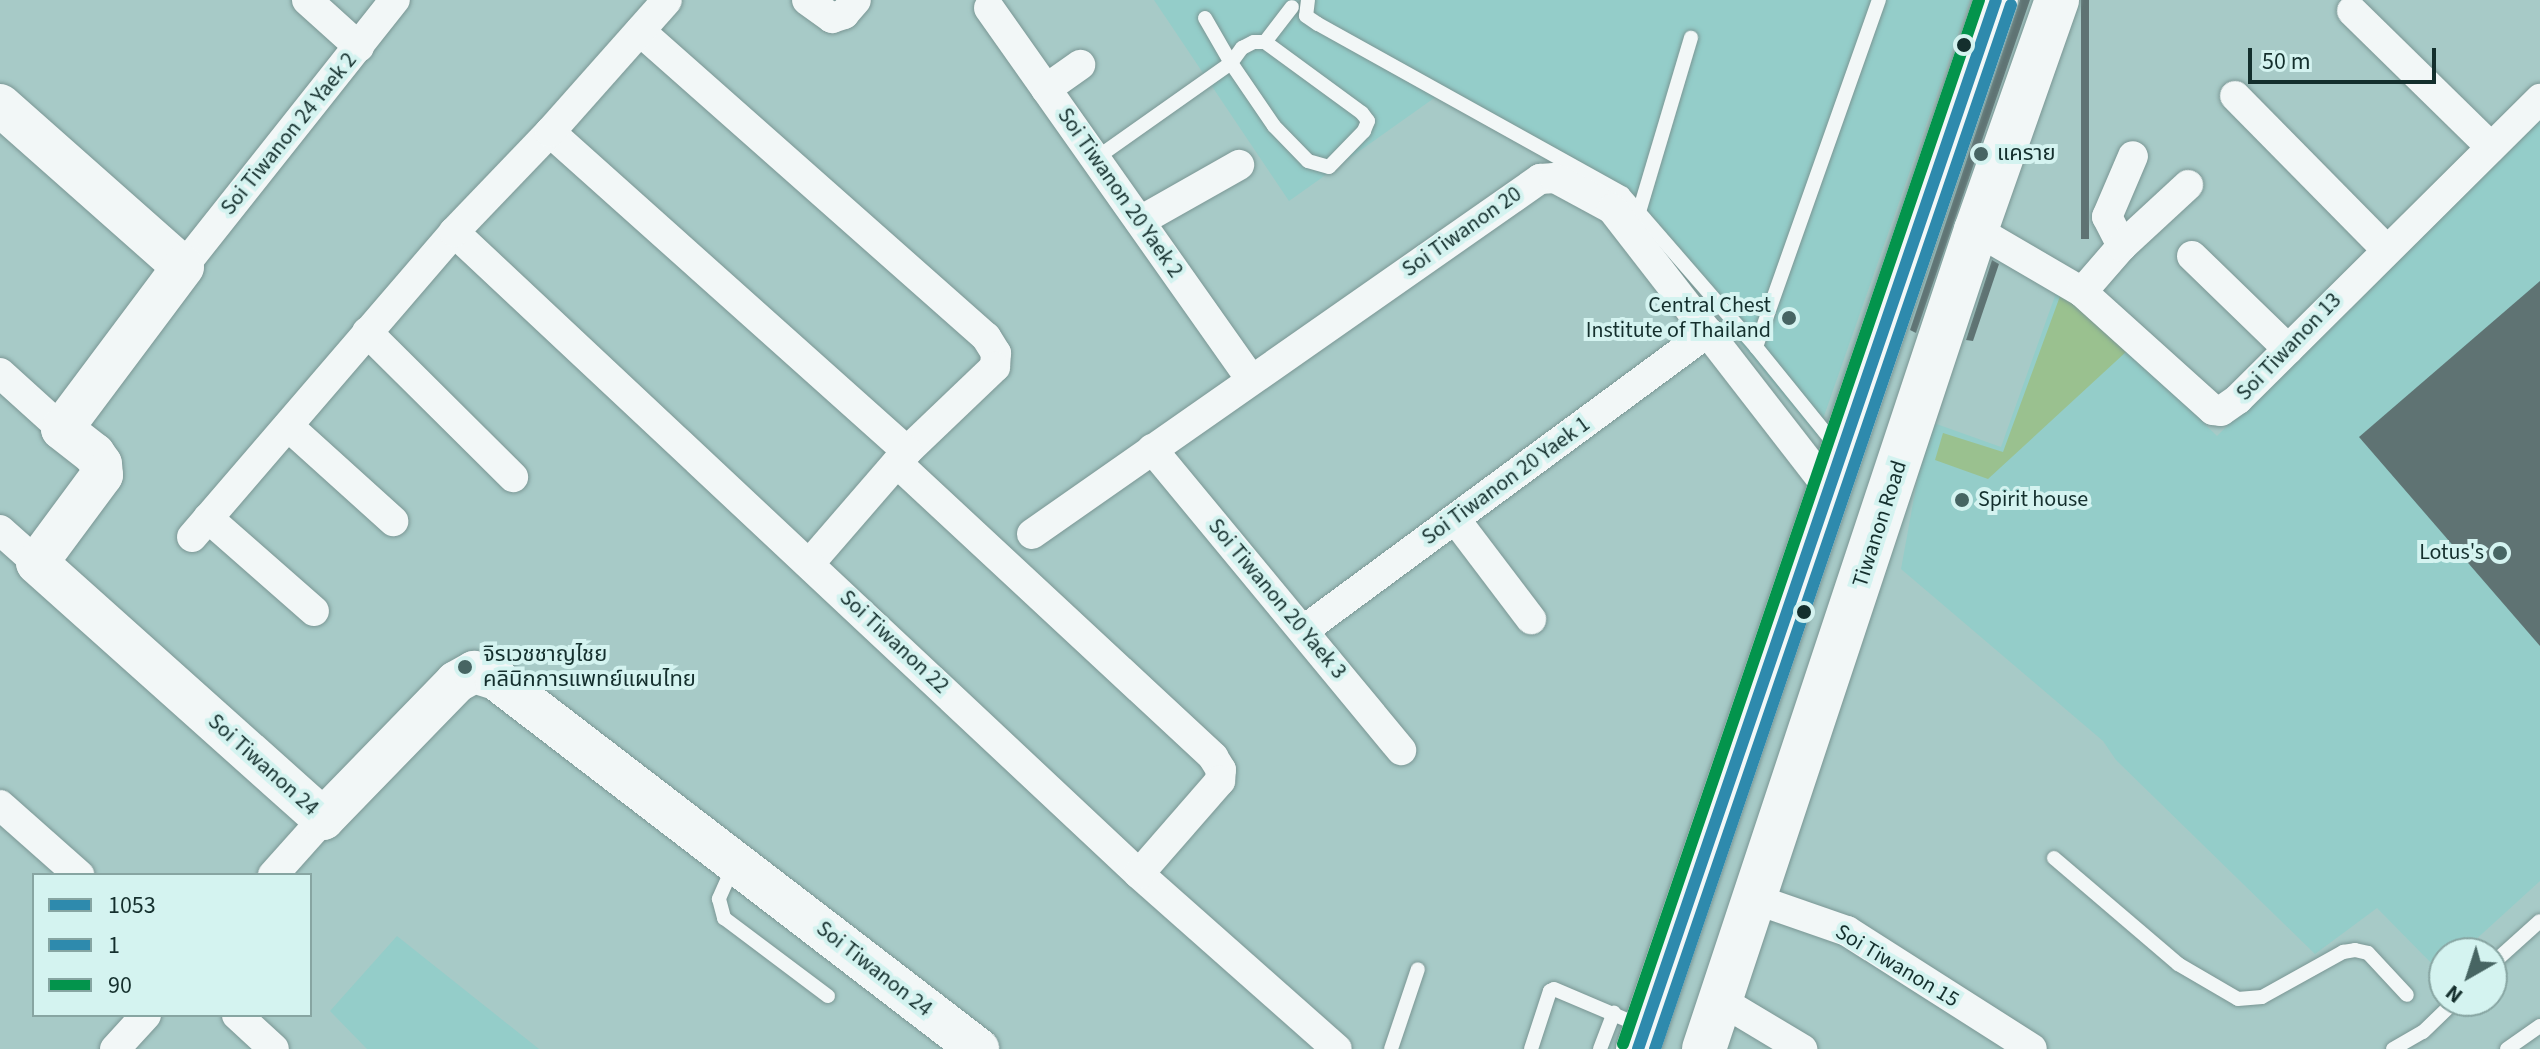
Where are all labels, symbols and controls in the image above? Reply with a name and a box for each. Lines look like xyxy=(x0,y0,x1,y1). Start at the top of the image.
scale bar xyxy=(2252,32,2440,82)
unlabelled marker xyxy=(1956,37,1972,53)
text: 50 m xyxy=(2262,44,2311,79)
street label: Soi Tiwanon 24 Yaek 2 xyxy=(215,47,363,221)
street label: Soi Tiwanon 20 Yaek 2 xyxy=(1051,103,1189,283)
place label: แคราย xyxy=(1997,141,2056,167)
marker: แคราย xyxy=(1972,145,1990,163)
street label: Soi Tiwanon 20 xyxy=(1397,181,1527,283)
street label: Soi Tiwanon 13 xyxy=(2231,288,2347,406)
place label: Central Chest Institute of Thailand xyxy=(1586,292,1771,344)
marker: Central Chest Institute of Thailand xyxy=(1778,307,1800,329)
street label: Soi Tiwanon 20 Yaek 1 xyxy=(1417,411,1595,551)
street label: Tiwanon Road xyxy=(1847,457,1913,591)
place label: Spirit house xyxy=(1978,487,2088,513)
marker: Spirit house xyxy=(1953,491,1971,509)
street label: Soi Tiwanon 20 Yaek 3 xyxy=(1202,513,1352,685)
place label: Lotus's xyxy=(2419,540,2484,566)
marker: Lotus's xyxy=(2491,544,2509,562)
street label: Soi Tiwanon 22 xyxy=(834,585,954,699)
unlabelled marker xyxy=(1796,604,1812,620)
place label: จิรเวชชาญไชย คลินิกการแพทย์แผนไทย xyxy=(483,641,696,692)
marker: จิรเวชชาญไชย คลินิกการแพทย์แผนไทย xyxy=(454,656,476,678)
street label: Soi Tiwanon 24 xyxy=(202,708,324,822)
legend xyxy=(32,873,312,1017)
text: 1053 xyxy=(108,888,156,923)
street label: Soi Tiwanon 24 xyxy=(811,916,937,1022)
street label: Soi Tiwanon 15 xyxy=(1830,919,1964,1013)
text: 1 xyxy=(108,928,120,963)
north arrow xyxy=(2428,937,2508,1017)
text: 90 xyxy=(108,968,132,1003)
text: N xyxy=(2438,977,2470,1011)

